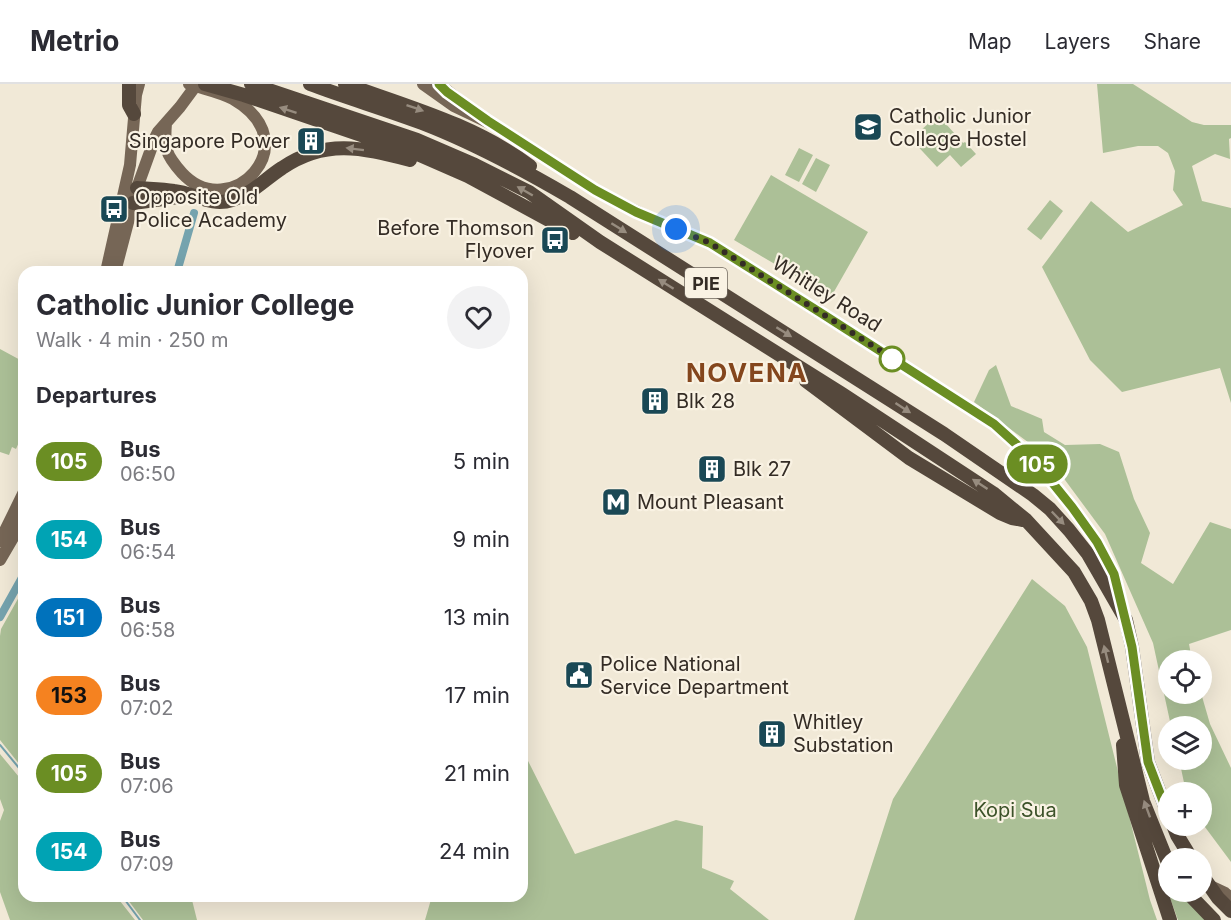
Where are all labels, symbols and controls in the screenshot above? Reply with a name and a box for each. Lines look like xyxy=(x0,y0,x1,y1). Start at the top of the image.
text: Metrio xyxy=(30,24,119,58)
text: Map xyxy=(968,29,1012,54)
text: Layers xyxy=(1045,29,1111,54)
text: Share xyxy=(1144,29,1201,54)
one-way arrow xyxy=(279,104,297,114)
one-way arrow xyxy=(406,104,424,114)
place label: Catholic Junior College Hostel xyxy=(889,104,1032,151)
school or university icon: Catholic Junior College Hostel xyxy=(852,111,884,143)
building icon: Singapore Power xyxy=(295,125,327,157)
place label: Singapore Power xyxy=(129,129,290,153)
one-way arrow xyxy=(345,145,364,154)
place label: Opposite Old Police Academy xyxy=(135,185,287,232)
one-way arrow xyxy=(516,186,533,196)
bus stop icon: Opposite Old Police Academy xyxy=(98,193,130,225)
your location xyxy=(661,214,691,244)
place label: Before Thomson Flyover xyxy=(377,216,534,263)
one-way arrow xyxy=(611,222,627,233)
bus stop icon: Before Thomson Flyover xyxy=(539,224,571,256)
street label: Whitley Road xyxy=(768,251,886,337)
road number: PIE xyxy=(685,268,727,298)
one-way arrow xyxy=(659,278,675,290)
button: heart xyxy=(447,286,510,349)
text: Catholic Junior College xyxy=(36,288,354,322)
one-way arrow xyxy=(775,327,792,338)
text: Walk · 4 min · 250 m xyxy=(36,328,229,352)
unlabelled marker xyxy=(879,346,905,372)
district label: NOVENA xyxy=(686,357,808,388)
text: Departures xyxy=(36,382,157,408)
building icon: Blk 28 xyxy=(639,385,671,417)
place label: Blk 28 xyxy=(676,389,735,413)
one-way arrow xyxy=(895,402,911,413)
text: Bus xyxy=(120,436,161,462)
line badge: 105 xyxy=(1002,444,1072,484)
text: 5 min xyxy=(453,448,510,474)
text: 105 xyxy=(51,449,87,474)
text: 105 xyxy=(1019,452,1055,477)
building icon: Blk 27 xyxy=(696,453,728,485)
place label: Blk 27 xyxy=(733,457,791,481)
text: 06:50 xyxy=(120,462,176,486)
one-way arrow xyxy=(972,478,988,490)
metro station icon: Mount Pleasant xyxy=(600,486,632,518)
place label: Mount Pleasant xyxy=(637,490,784,514)
one-way arrow xyxy=(1051,511,1065,526)
text: Bus xyxy=(120,514,161,540)
text: 9 min xyxy=(453,526,510,552)
text: 154 xyxy=(51,527,87,552)
text: 06:54 xyxy=(120,540,176,564)
text: Bus xyxy=(120,592,161,618)
text: 13 min xyxy=(444,604,510,630)
text: 151 xyxy=(53,605,85,630)
text: 06:58 xyxy=(120,618,175,642)
one-way arrow xyxy=(1101,645,1111,663)
map controls xyxy=(1158,650,1212,902)
button: locate xyxy=(1158,650,1212,704)
place label: Police National Service Department xyxy=(600,652,789,699)
public building icon: Police National Service Department xyxy=(563,659,595,691)
text: Bus xyxy=(120,670,161,696)
text: 17 min xyxy=(445,682,510,708)
text: 153 xyxy=(51,683,87,708)
text: 07:02 xyxy=(120,696,173,720)
place label: Whitley Substation xyxy=(793,710,894,757)
button: layers xyxy=(1158,716,1212,770)
building icon: Whitley Substation xyxy=(756,718,788,750)
text: Bus xyxy=(120,748,161,774)
text: 21 min xyxy=(444,760,510,786)
text: 105 xyxy=(51,761,87,786)
text: 07:06 xyxy=(120,774,174,798)
button: + xyxy=(1158,782,1212,836)
park label: Kopi Sua xyxy=(973,798,1057,822)
one-way arrow xyxy=(1141,800,1151,818)
text: Bus xyxy=(120,826,161,852)
text: 24 min xyxy=(439,838,510,864)
text: 154 xyxy=(51,839,87,864)
button: − xyxy=(1158,848,1212,902)
text: 07:09 xyxy=(120,852,174,876)

